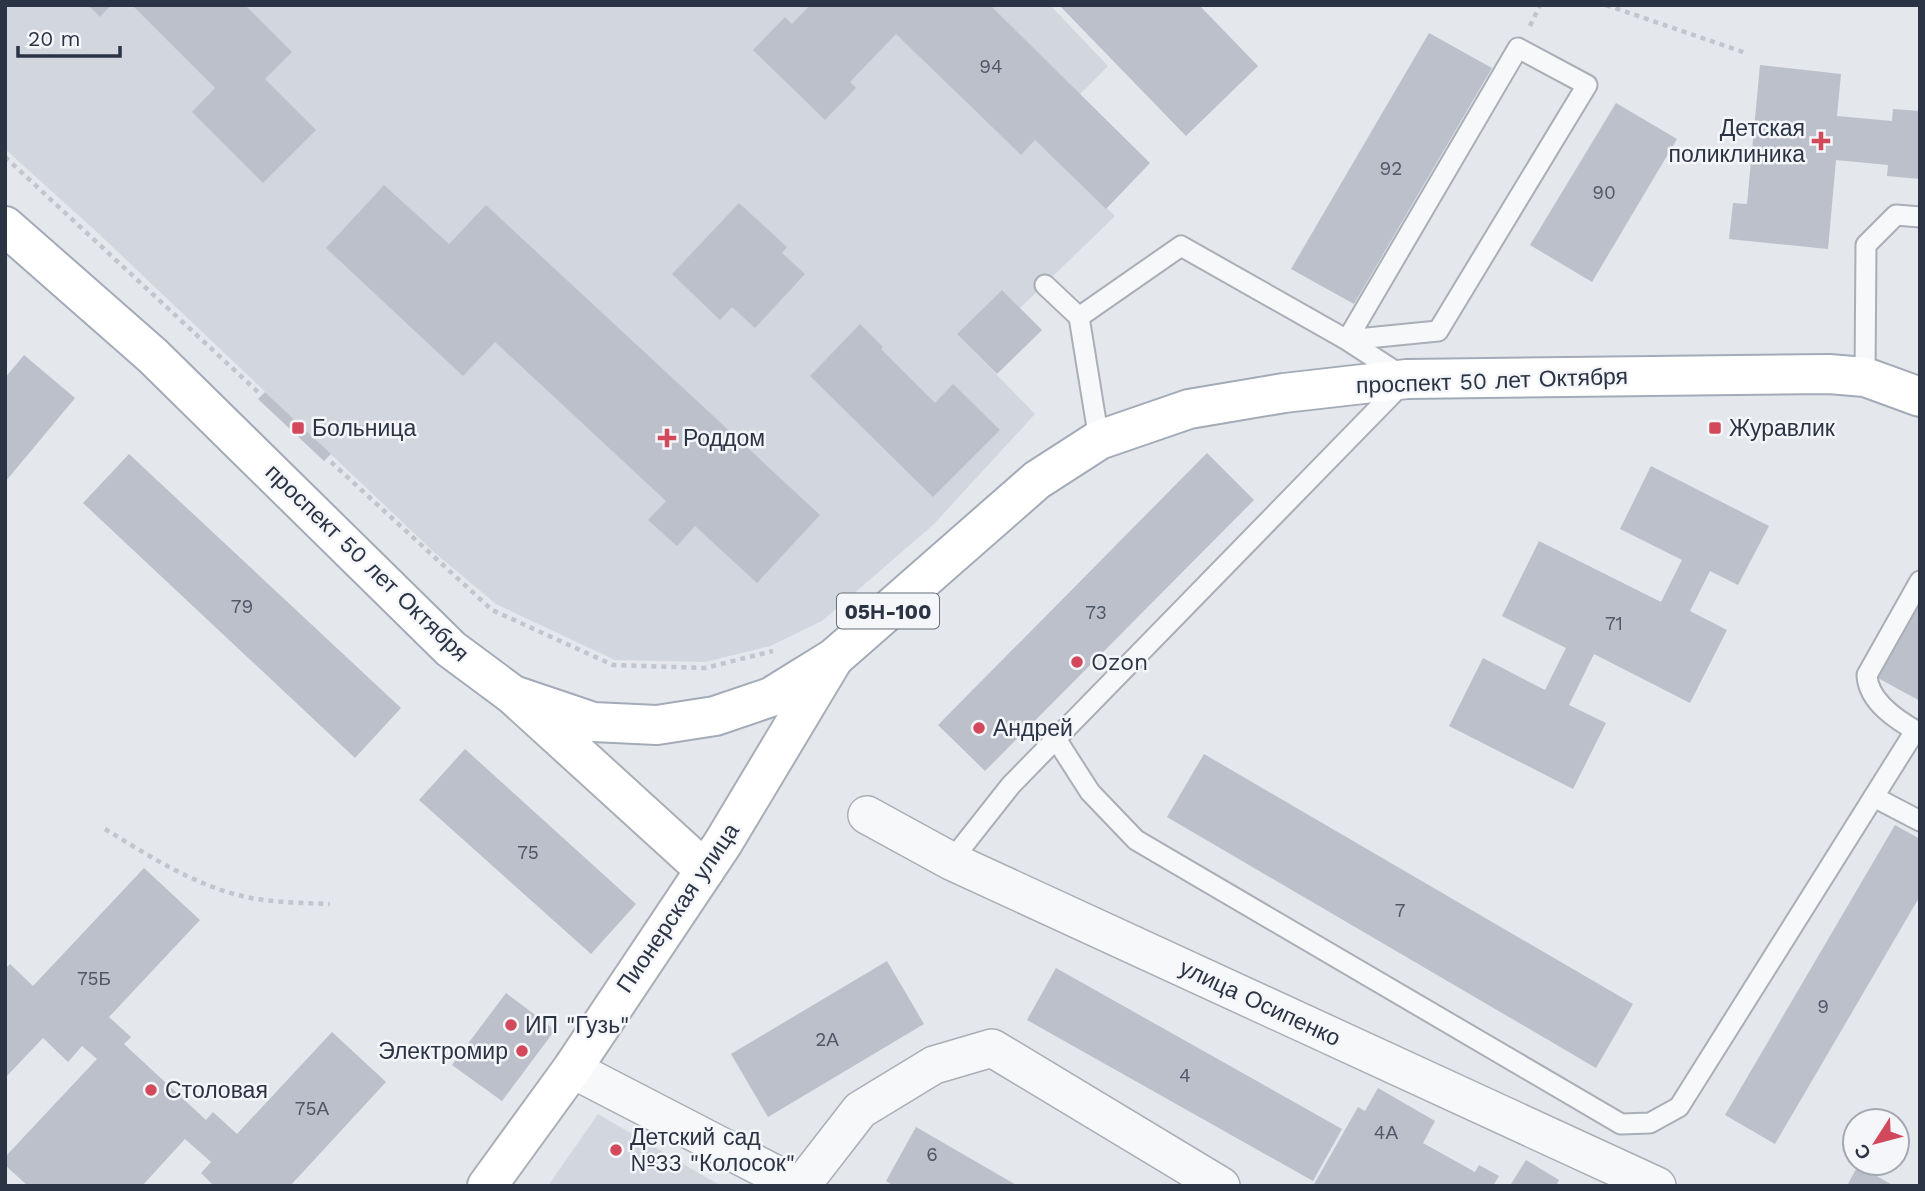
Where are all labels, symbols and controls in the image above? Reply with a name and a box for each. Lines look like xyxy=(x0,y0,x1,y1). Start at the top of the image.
scale bar xyxy=(18,14,119,58)
text: 20 m xyxy=(28,26,80,51)
house number: 94 xyxy=(979,55,1003,78)
place label: Детская поликлиника xyxy=(1668,115,1805,168)
marker: Детская поликлиника xyxy=(1811,131,1831,151)
house number: 92 xyxy=(1380,157,1402,180)
house number: 90 xyxy=(1592,181,1616,204)
street label: проспект 50 лет Октября xyxy=(1356,363,1628,399)
place label: Больница xyxy=(312,415,417,442)
place label: Журавлик xyxy=(1729,415,1836,442)
marker: Больница xyxy=(290,420,306,436)
marker: Журавлик xyxy=(1707,420,1723,436)
place label: Роддом xyxy=(683,425,765,452)
marker: Роддом xyxy=(657,428,677,448)
street label: проспект 50 лет Октября xyxy=(260,459,474,667)
road number: 05Н-100 xyxy=(837,594,939,628)
house number: 79 xyxy=(231,595,253,618)
house number: 73 xyxy=(1085,601,1107,624)
house number: 71 xyxy=(1605,612,1623,635)
place label: Ozon xyxy=(1091,649,1148,676)
marker: Ozon xyxy=(1069,654,1085,670)
place label: Андрей xyxy=(993,715,1073,742)
marker: Андрей xyxy=(971,720,987,736)
street label: Пионерская улица xyxy=(611,818,745,998)
house number: 75 xyxy=(517,841,539,864)
house number: 7 xyxy=(1395,899,1405,922)
street label: улица Осипенко xyxy=(1175,954,1345,1052)
house number: 75Б xyxy=(77,967,111,990)
house number: 9 xyxy=(1817,995,1829,1018)
place label: ИП "Гузь" xyxy=(525,1012,629,1039)
marker: ИП "Гузь" xyxy=(503,1017,519,1033)
house number: 2А xyxy=(815,1028,839,1051)
place label: Электромир xyxy=(378,1038,508,1065)
marker: Электромир xyxy=(514,1043,530,1059)
house number: 4 xyxy=(1179,1064,1191,1087)
place label: Столовая xyxy=(165,1077,268,1104)
marker: Столовая xyxy=(143,1082,159,1098)
house number: 75А xyxy=(295,1097,330,1120)
north arrow xyxy=(1841,1107,1911,1177)
house number: 4А xyxy=(1374,1121,1398,1144)
place label: Детский сад №33 "Колосок" xyxy=(630,1124,795,1177)
text: С xyxy=(1849,1139,1876,1164)
marker: Детский сад №33 "Колосок" xyxy=(608,1142,624,1158)
house number: 6 xyxy=(926,1143,938,1166)

